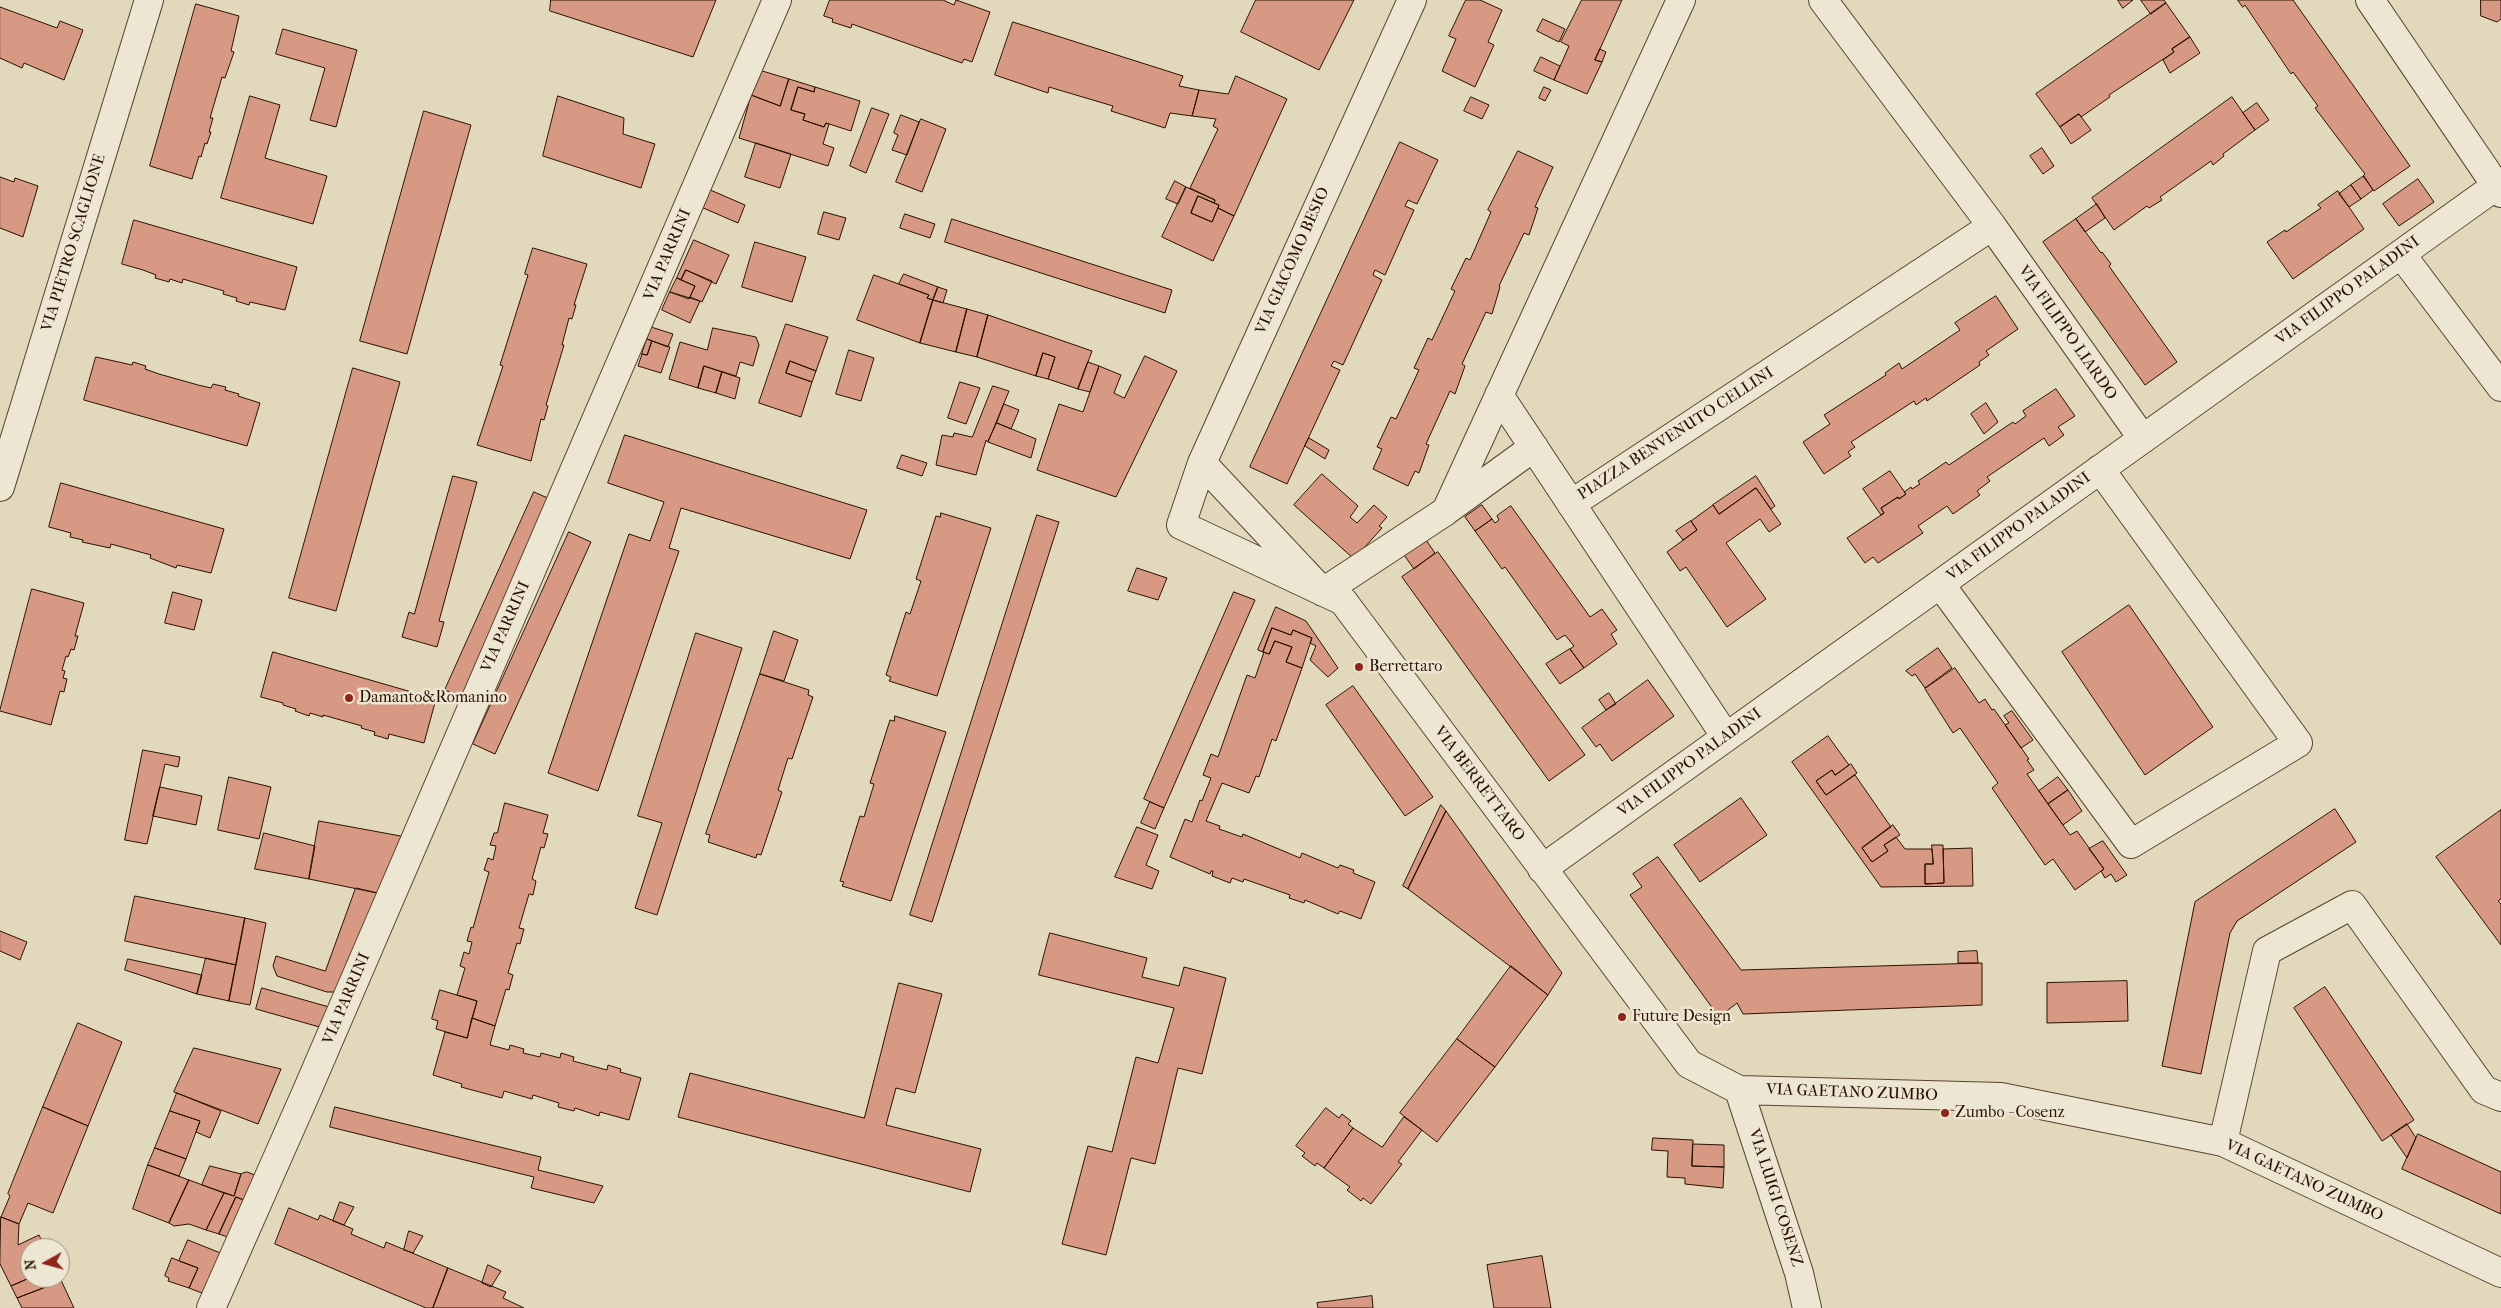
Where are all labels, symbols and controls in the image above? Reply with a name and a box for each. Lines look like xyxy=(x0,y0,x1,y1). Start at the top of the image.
street label: VIA PIETRO SCAGLIONE xyxy=(38,152,110,334)
street label: VIA GIACOMO BESIO xyxy=(1252,185,1334,337)
street label: VIA PARRINI xyxy=(640,206,696,304)
street label: VIA FILIPPO PALADINI xyxy=(2272,232,2424,350)
street label: VIA FILIPPO LIARDO xyxy=(2013,262,2121,404)
street label: PIAZZA BENVENUTO CELLINI xyxy=(1574,363,1778,505)
street label: VIA FILIPPO PALADINI xyxy=(1943,468,2095,586)
street label: VIA PARRINI xyxy=(477,578,535,676)
place label: Berrettaro xyxy=(1369,657,1442,677)
marker: Berrettaro xyxy=(1353,661,1365,673)
place label: Damanto&Romanino xyxy=(359,688,507,708)
marker: Damanto&Romanino xyxy=(343,692,355,704)
street label: VIA FILIPPO PALADINI xyxy=(1614,704,1766,822)
street label: VIA BERRETTARO xyxy=(1429,723,1529,845)
street label: VIA PARRINI xyxy=(319,950,375,1048)
place label: Future Design xyxy=(1632,1007,1731,1027)
marker: Future Design xyxy=(1616,1011,1628,1023)
street label: VIA GAETANO ZUMBO xyxy=(1766,1080,1938,1106)
place label: Zumbo - Cosenz xyxy=(1955,1103,2065,1123)
marker: Zumbo - Cosenz xyxy=(1939,1107,1951,1119)
street label: VIA LUIGI COSENZ xyxy=(1744,1127,1806,1269)
street label: VIA GAETANO ZUMBO xyxy=(2222,1136,2386,1226)
north arrow xyxy=(20,1238,70,1288)
text: N xyxy=(22,1258,40,1271)

